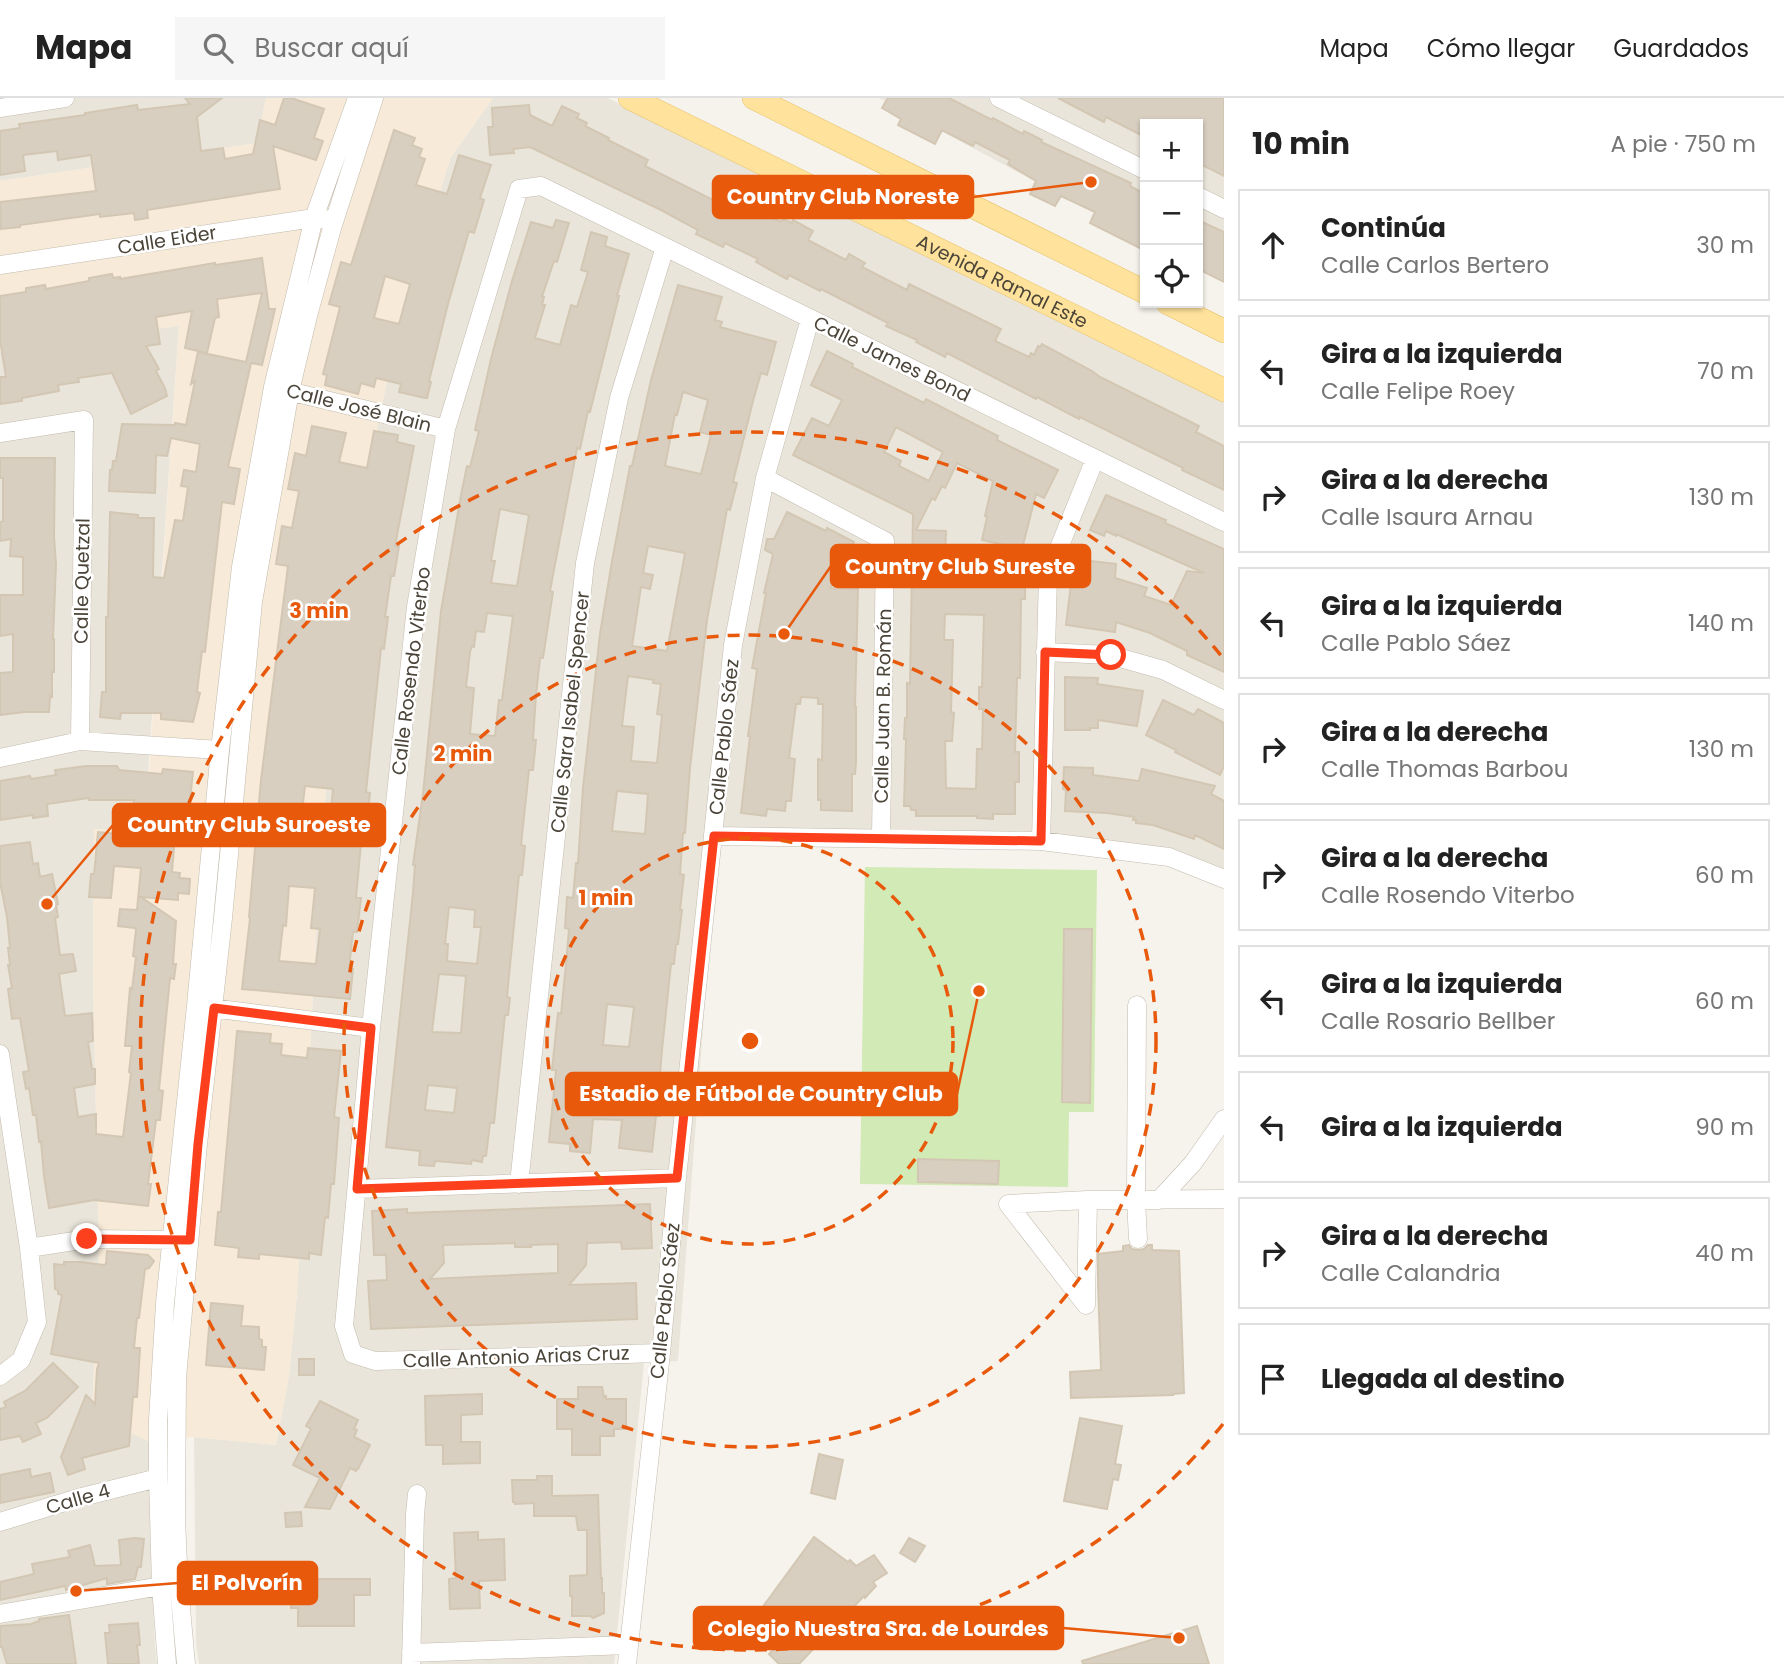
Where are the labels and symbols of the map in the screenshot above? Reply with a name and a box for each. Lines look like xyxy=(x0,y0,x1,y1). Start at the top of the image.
callout: Country Club Noreste xyxy=(713,176,973,218)
text: Country Club Noreste xyxy=(727,182,959,211)
street label: Calle Eider xyxy=(116,219,218,261)
street label: Avenida Ramal Este xyxy=(912,228,1093,335)
street label: Calle James Bond xyxy=(809,309,975,409)
street label: Calle José Blain xyxy=(284,377,434,439)
street label: Calle Quetzal xyxy=(67,518,97,644)
callout: Country Club Sureste xyxy=(831,545,1090,587)
text: Country Club Sureste xyxy=(845,552,1075,581)
street label: Calle Rosendo Viterbo xyxy=(385,565,437,777)
street label: Calle Sara Isabel Spencer xyxy=(544,590,596,834)
text: 3 min xyxy=(289,596,349,625)
street label: Calle Juan B. Román xyxy=(868,608,898,804)
route start xyxy=(1095,639,1126,670)
street label: Calle Pablo Sáez xyxy=(702,658,746,816)
text: 2 min xyxy=(433,739,493,768)
callout: Country Club Suroeste xyxy=(113,804,385,846)
text: Country Club Suroeste xyxy=(127,810,371,839)
text: 1 min xyxy=(579,883,633,912)
centre of rings xyxy=(738,1029,762,1053)
callout: Estadio de Fútbol de Country Club xyxy=(566,1073,957,1115)
text: Estadio de Fútbol de Country Club xyxy=(579,1079,943,1108)
street label: Calle Pablo Sáez xyxy=(643,1222,687,1380)
route end xyxy=(71,1223,102,1254)
street label: Calle Antonio Arias Cruz xyxy=(402,1340,630,1374)
street label: Calle 4 xyxy=(43,1477,113,1521)
callout: El Polvorín xyxy=(178,1562,317,1604)
text: El Polvorín xyxy=(191,1568,303,1597)
callout: Colegio Nuestra Sra. de Lourdes xyxy=(694,1607,1063,1649)
text: Colegio Nuestra Sra. de Lourdes xyxy=(707,1614,1049,1643)

